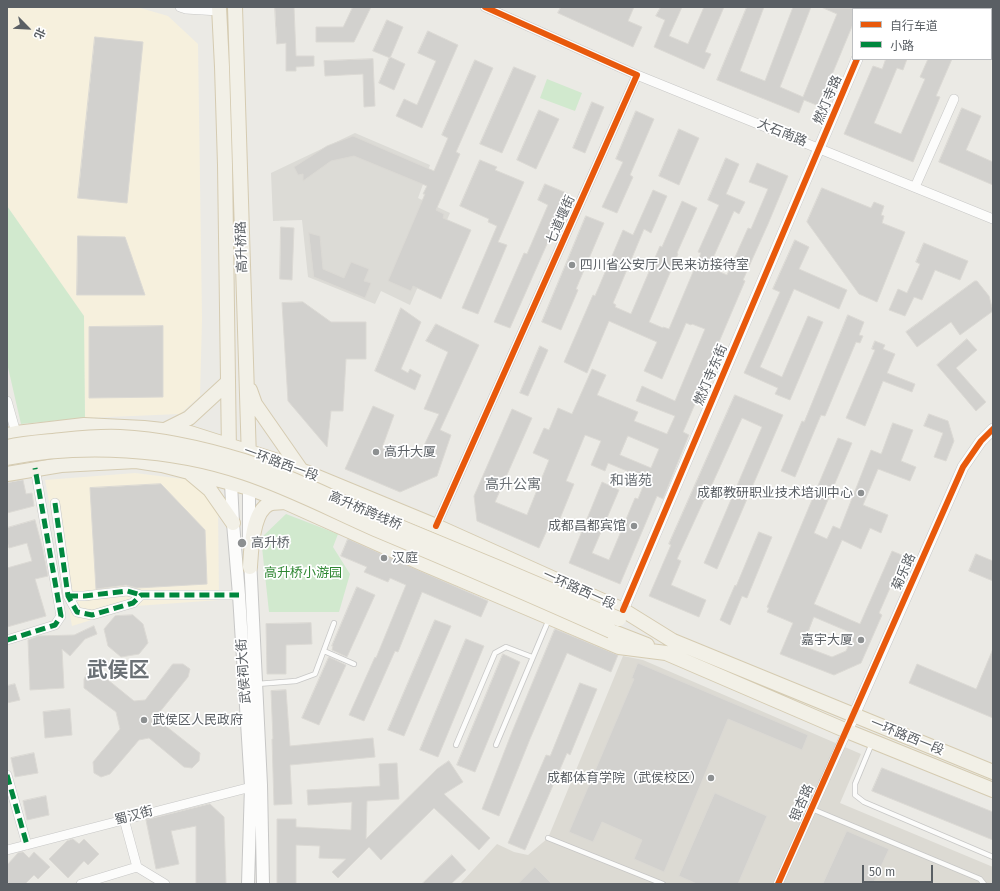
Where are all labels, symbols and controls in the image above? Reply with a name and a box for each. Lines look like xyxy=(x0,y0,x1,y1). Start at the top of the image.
north arrow xyxy=(8,8,48,48)
legend xyxy=(852,8,992,60)
text: 自行车道 xyxy=(890,19,938,33)
text: 北 xyxy=(31,25,48,41)
text: 小路 xyxy=(890,39,914,53)
street label: 燃灯寺路 xyxy=(811,73,845,127)
street label: 大石南路 xyxy=(755,116,809,150)
street label: 七道堰街 xyxy=(543,193,579,247)
street label: 高升桥路 xyxy=(233,221,251,273)
place label: 四川省公安厅人民来访接待室 xyxy=(580,257,749,273)
marker: 四川省公安厅人民来访接待室 xyxy=(567,260,577,270)
street label: 燃灯寺东街 xyxy=(691,342,731,408)
street label: 一环路西一段 xyxy=(242,443,320,485)
place label: 高升大厦 xyxy=(384,444,436,460)
marker: 高升大厦 xyxy=(371,447,381,457)
district label: 和谐苑 xyxy=(610,473,652,489)
district label: 高升公寓 xyxy=(485,477,541,493)
place label: 成都教研职业技术培训中心 xyxy=(697,485,853,501)
marker: 成都教研职业技术培训中心 xyxy=(856,488,866,498)
street label: 高升桥跨线桥 xyxy=(326,489,404,533)
place label: 成都昌都宾馆 xyxy=(548,518,626,534)
marker: 成都昌都宾馆 xyxy=(629,521,639,531)
place label: 高升桥 xyxy=(251,535,290,551)
marker: 高升桥 xyxy=(236,537,248,549)
place label: 汉庭 xyxy=(392,550,418,566)
street label: 菊乐路 xyxy=(889,551,919,593)
marker: 汉庭 xyxy=(379,553,389,563)
park label: 高升桥小游园 xyxy=(264,565,342,581)
street label: 一环路西一段 xyxy=(540,567,618,613)
place label: 嘉宇大厦 xyxy=(801,632,853,648)
marker: 嘉宇大厦 xyxy=(856,635,866,645)
street label: 武侯祠大街 xyxy=(234,638,254,704)
district label: 武侯区 xyxy=(87,658,149,684)
place label: 武侯区人民政府 xyxy=(152,712,243,728)
marker: 武侯区人民政府 xyxy=(139,715,149,725)
street label: 一环路西一段 xyxy=(868,715,946,759)
place label: 成都体育学院（武侯校区） xyxy=(547,770,703,786)
marker: 成都体育学院（武侯校区） xyxy=(706,773,716,783)
street label: 银杏路 xyxy=(787,782,817,824)
street label: 蜀汉街 xyxy=(113,803,155,829)
scale bar xyxy=(864,857,935,883)
text: 50 m xyxy=(869,865,895,879)

